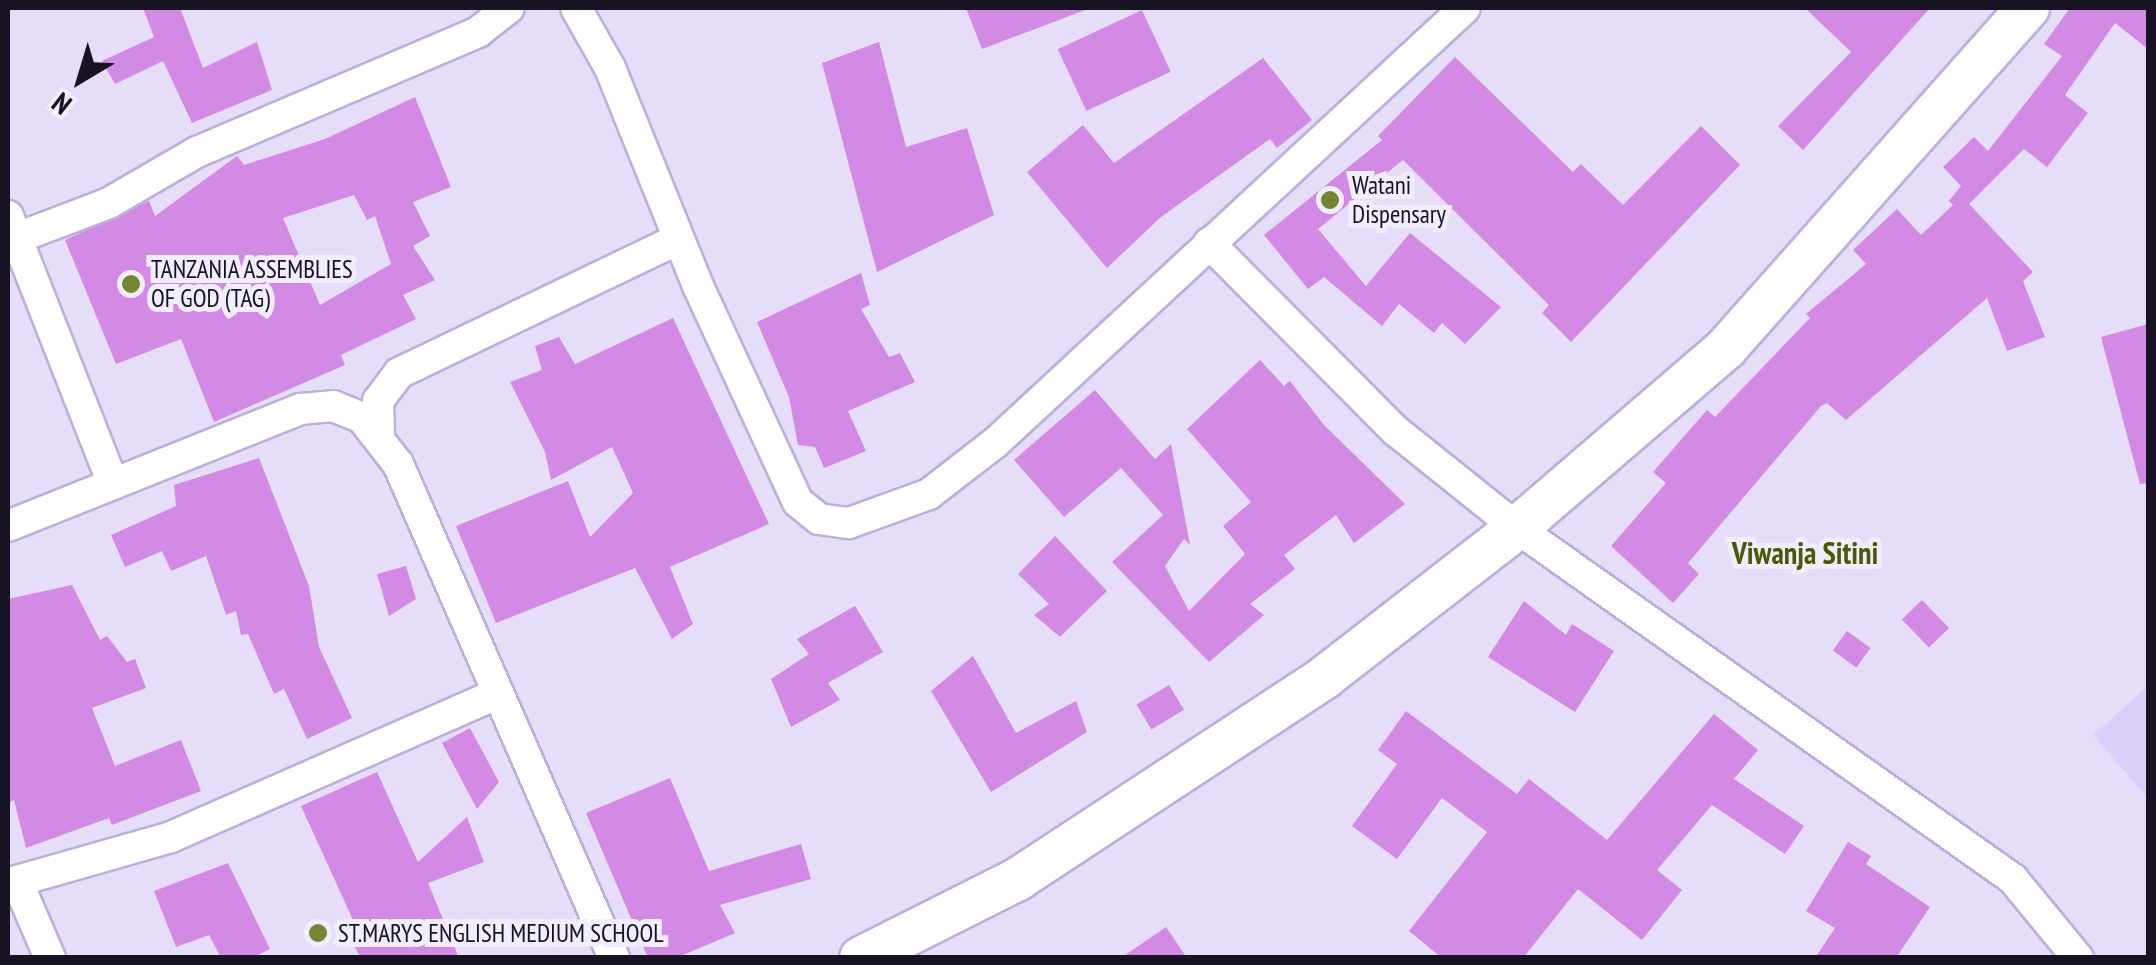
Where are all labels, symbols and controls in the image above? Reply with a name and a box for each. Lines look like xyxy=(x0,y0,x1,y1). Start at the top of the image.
north arrow xyxy=(30,30,130,130)
text: N xyxy=(44,85,79,123)
place label: Watani Dispensary xyxy=(1352,171,1446,230)
marker: Watani Dispensary xyxy=(1317,187,1343,213)
place label: TANZANIA ASSEMBLIES OF GOD (TAG) xyxy=(151,255,354,314)
marker: TANZANIA ASSEMBLIES OF GOD (TAG) xyxy=(120,273,142,295)
district label: Viwanja Sitini xyxy=(1732,535,1878,571)
place label: ST.MARYS ENGLISH MEDIUM SCHOOL xyxy=(338,918,664,948)
marker: ST.MARYS ENGLISH MEDIUM SCHOOL xyxy=(307,922,329,944)

